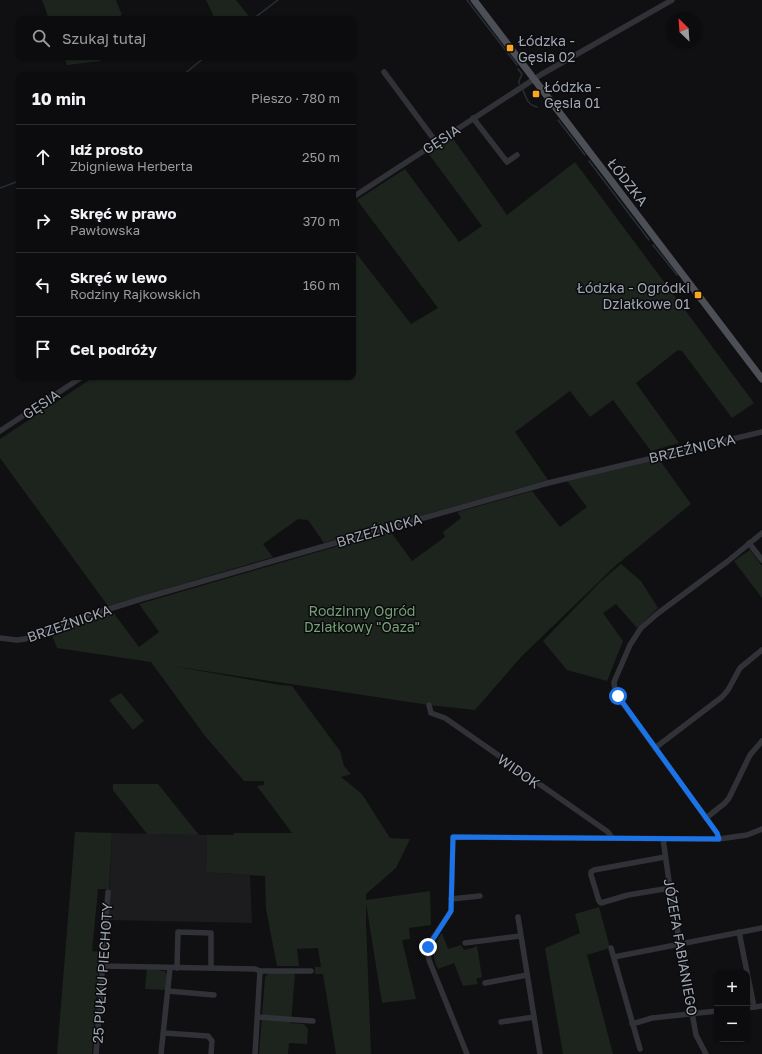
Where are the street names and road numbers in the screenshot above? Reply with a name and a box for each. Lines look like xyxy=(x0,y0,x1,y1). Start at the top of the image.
street label: GĘSIA xyxy=(419,120,463,157)
street label: ŁÓDZKA xyxy=(604,155,652,210)
street label: GĘSIA xyxy=(19,385,63,423)
street label: BRZEŹNICKA xyxy=(647,430,737,466)
street label: BRZEŹNICKA xyxy=(334,510,424,550)
street label: BRZEŹNICKA xyxy=(25,600,114,645)
street label: WIDOK xyxy=(495,750,544,792)
street label: JÓZEFA FABIANIEGO xyxy=(661,877,701,1017)
street label: 25 PUŁKU PIECHOTY xyxy=(89,902,115,1044)

